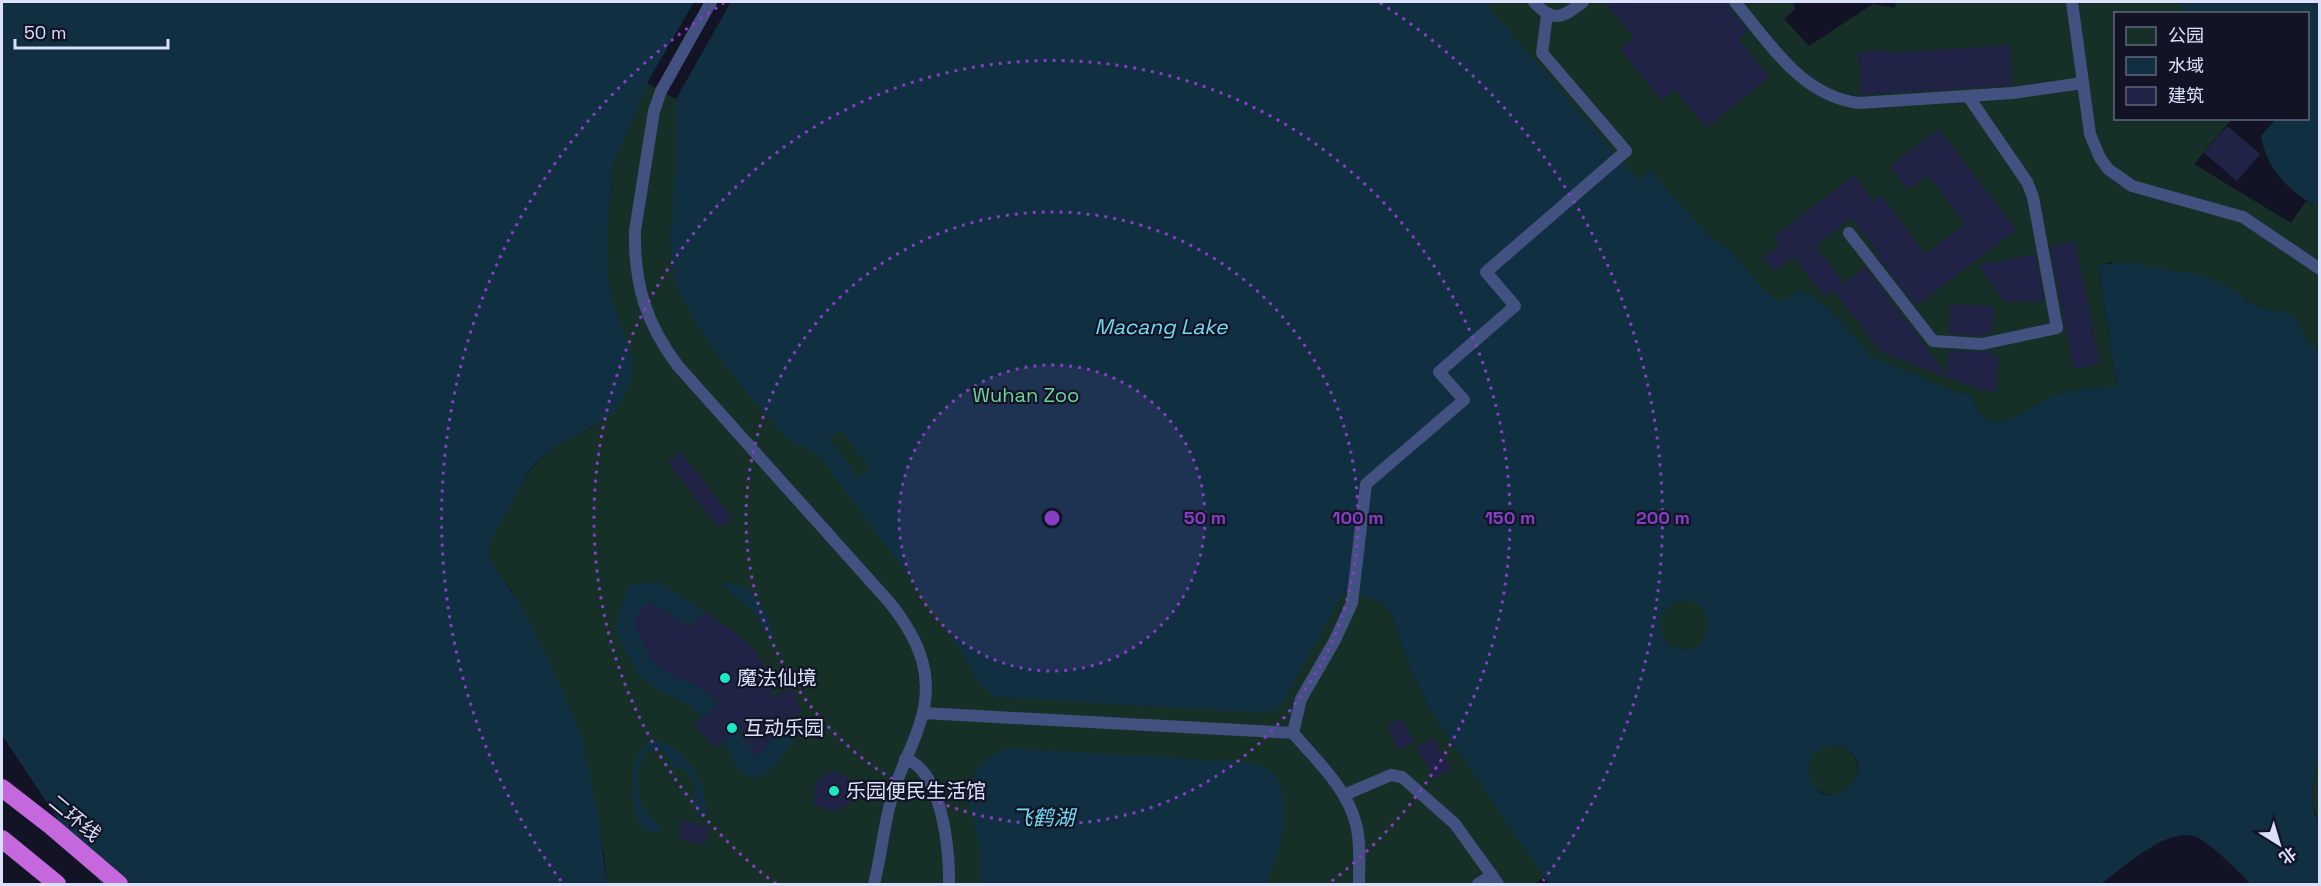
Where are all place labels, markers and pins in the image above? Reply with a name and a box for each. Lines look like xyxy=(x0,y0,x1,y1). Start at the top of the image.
centre of rings xyxy=(1042,508,1062,528)
place label: 魔法仙境 xyxy=(737,665,817,691)
marker: 魔法仙境 xyxy=(718,671,732,685)
place label: 互动乐园 xyxy=(744,715,824,741)
marker: 互动乐园 xyxy=(725,721,739,735)
place label: 乐园便民生活馆 xyxy=(846,778,986,804)
marker: 乐园便民生活馆 xyxy=(827,784,841,798)

